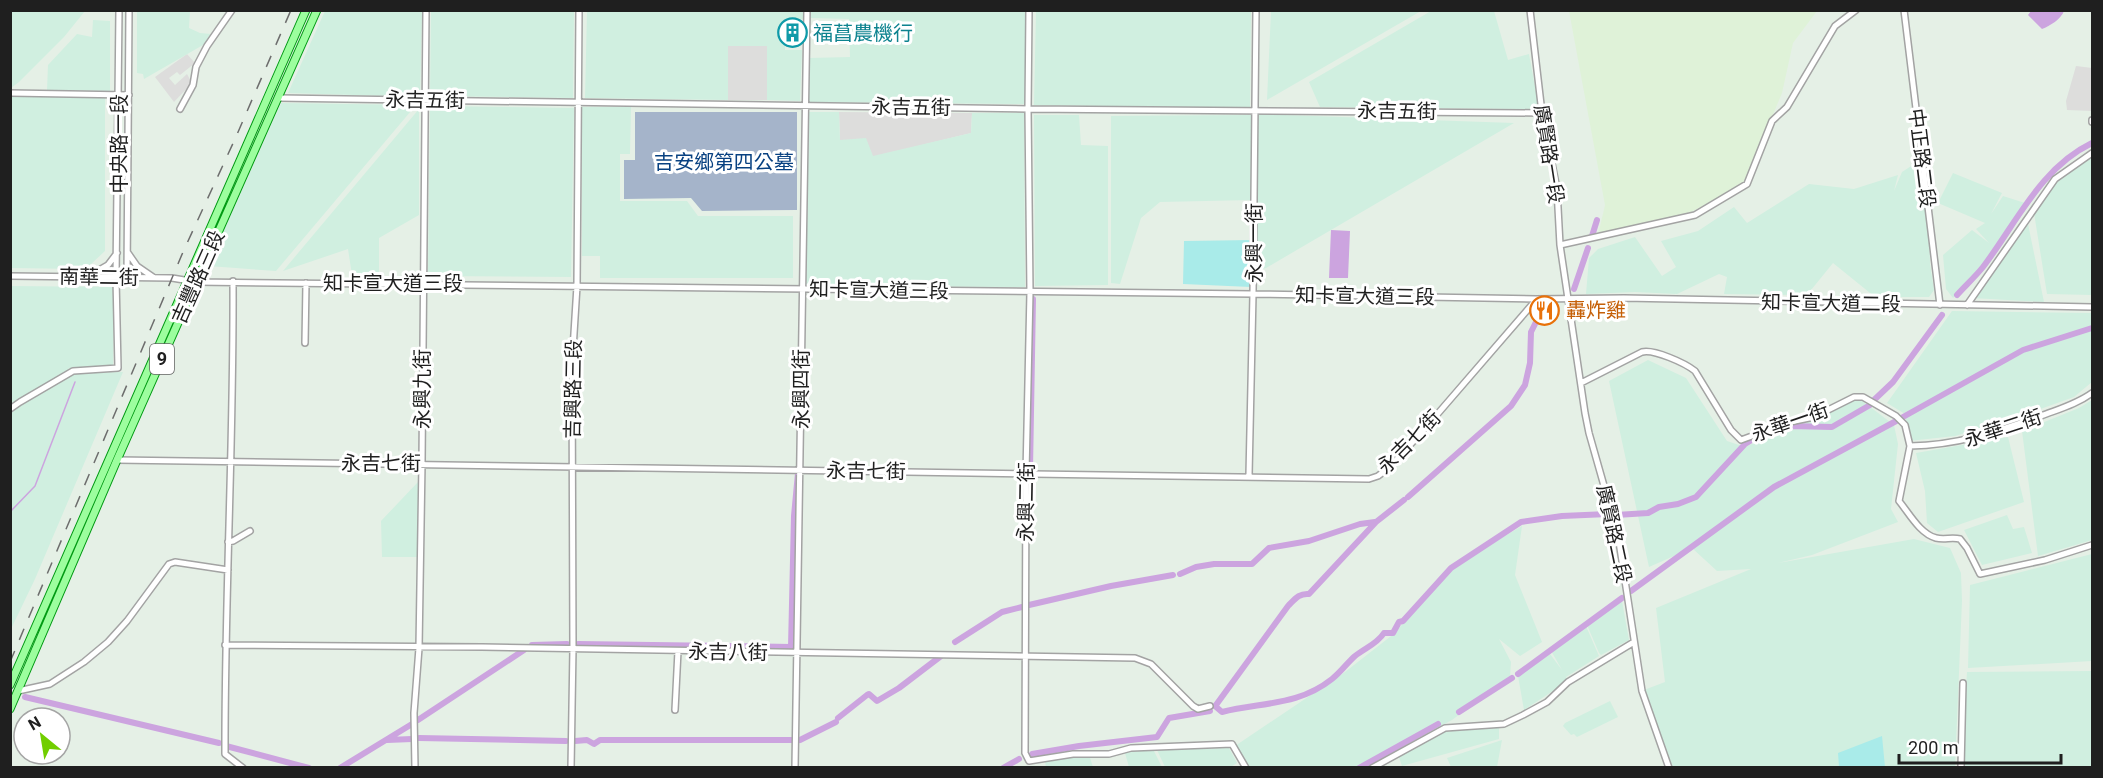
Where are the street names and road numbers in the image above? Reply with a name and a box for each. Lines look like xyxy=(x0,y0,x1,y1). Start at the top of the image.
street label: 永吉五街 xyxy=(385,87,465,113)
street label: 中央路一段 xyxy=(107,94,131,194)
street label: 永吉五街 xyxy=(871,94,951,120)
street label: 永吉五街 xyxy=(1357,98,1437,124)
street label: 廣賢路一段 xyxy=(1529,103,1569,205)
street label: 中正路二段 xyxy=(1904,107,1940,209)
street label: 永興一街 xyxy=(1242,203,1266,283)
street label: 吉豐路三段 xyxy=(167,226,229,328)
street label: 南華二街 xyxy=(59,264,139,290)
street label: 知卡宣大道三段 xyxy=(323,271,463,295)
street label: 知卡宣大道三段 xyxy=(809,277,949,303)
street label: 知卡宣大道三段 xyxy=(1295,283,1435,309)
street label: 知卡宣大道二段 xyxy=(1761,290,1901,316)
street label: 吉興路三段 xyxy=(560,339,586,439)
road number: 9 xyxy=(150,344,174,374)
street label: 永興九街 xyxy=(410,349,434,429)
street label: 永興四街 xyxy=(789,349,813,429)
street label: 永華一街 xyxy=(1748,398,1832,446)
street label: 永華二街 xyxy=(1961,404,2045,452)
street label: 永吉七街 xyxy=(1372,405,1446,479)
street label: 永吉七街 xyxy=(341,451,421,475)
street label: 永吉七街 xyxy=(826,458,906,484)
street label: 永興二街 xyxy=(1013,462,1039,542)
street label: 廣賢路二段 xyxy=(1592,483,1636,585)
street label: 永吉八街 xyxy=(688,639,768,665)

